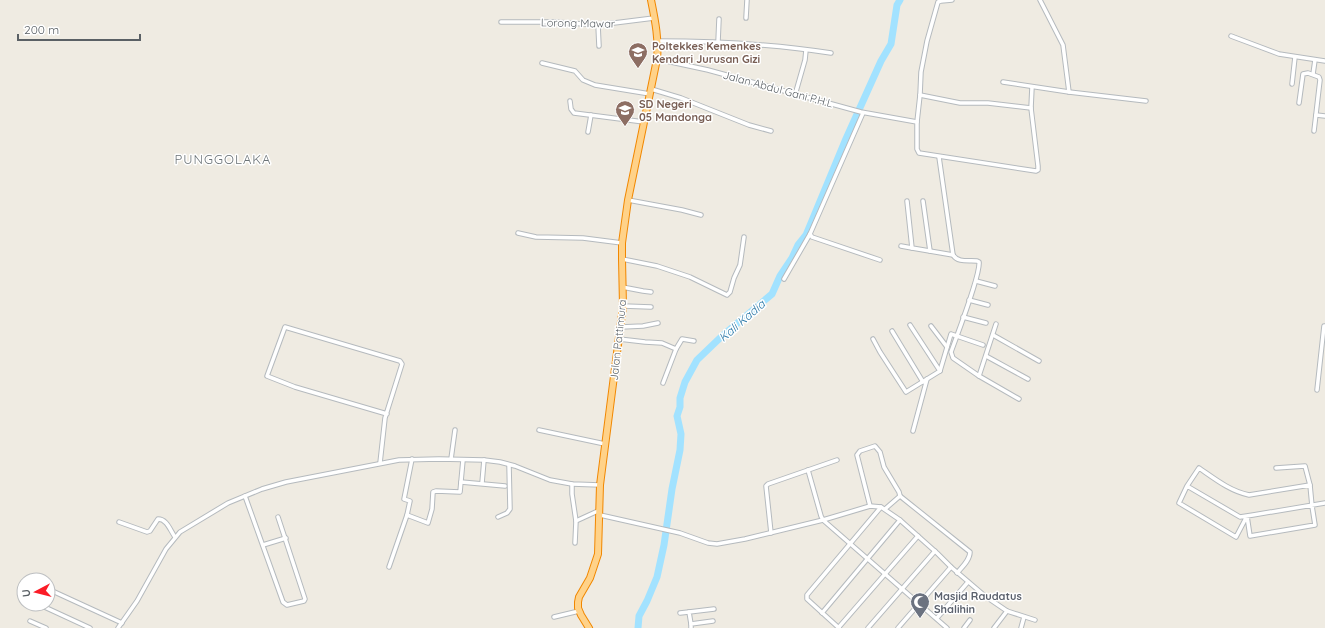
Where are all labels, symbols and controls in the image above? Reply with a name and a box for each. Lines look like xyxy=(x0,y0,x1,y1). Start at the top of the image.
street label: Lorong Mawar xyxy=(541,15,616,31)
scale bar xyxy=(18,16,140,42)
text: 200 m xyxy=(24,22,59,37)
place label: Poltekkes Kemenkes Kendari Jurusan Gizi xyxy=(652,39,761,66)
school or university icon: Poltekkes Kemenkes Kendari Jurusan Gizi xyxy=(627,41,649,69)
street label: Jalan Abdul Gani P.H.L xyxy=(721,68,835,110)
place label: SD Negeri 05 Mandonga xyxy=(639,97,712,124)
school or university icon: SD Negeri 05 Mandonga xyxy=(614,99,636,127)
district label: PUNGGOLAKA xyxy=(174,151,272,167)
water label: Kali Kadia xyxy=(715,296,768,345)
street label: Jalan Pattimura xyxy=(607,299,629,381)
north arrow xyxy=(16,572,56,612)
text: U xyxy=(19,589,33,598)
place label: Masjid Raudatus Shalihin xyxy=(934,589,1022,616)
mosque icon: Masjid Raudatus Shalihin xyxy=(909,591,931,619)

